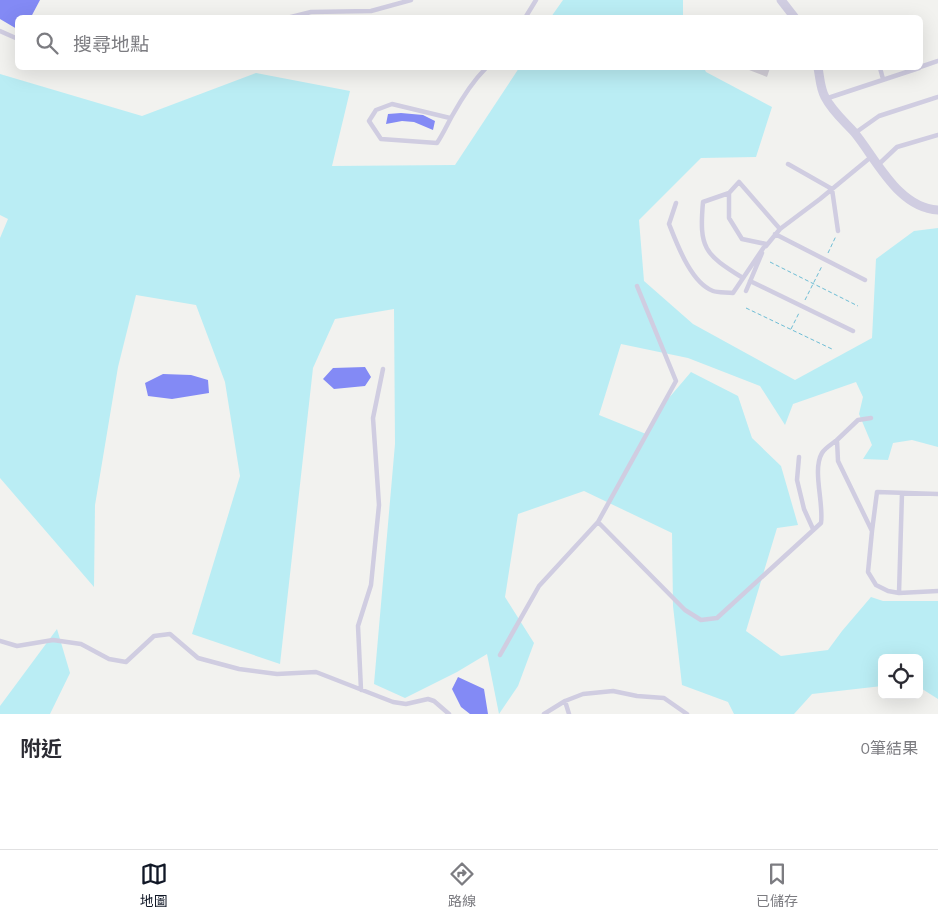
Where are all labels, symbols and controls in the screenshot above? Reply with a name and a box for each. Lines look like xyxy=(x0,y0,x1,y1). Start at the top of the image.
search box xyxy=(15,15,923,70)
icon: search xyxy=(33,29,61,57)
text: 搜尋地點 xyxy=(73,32,149,56)
map controls xyxy=(878,654,923,699)
button: locate xyxy=(878,654,923,699)
text: 附近 xyxy=(20,735,62,761)
text: 0筆結果 xyxy=(860,738,918,758)
tab: 地圖 xyxy=(140,860,168,910)
tab: 路線 xyxy=(448,860,476,910)
tab: 已儲存 xyxy=(756,860,798,910)

